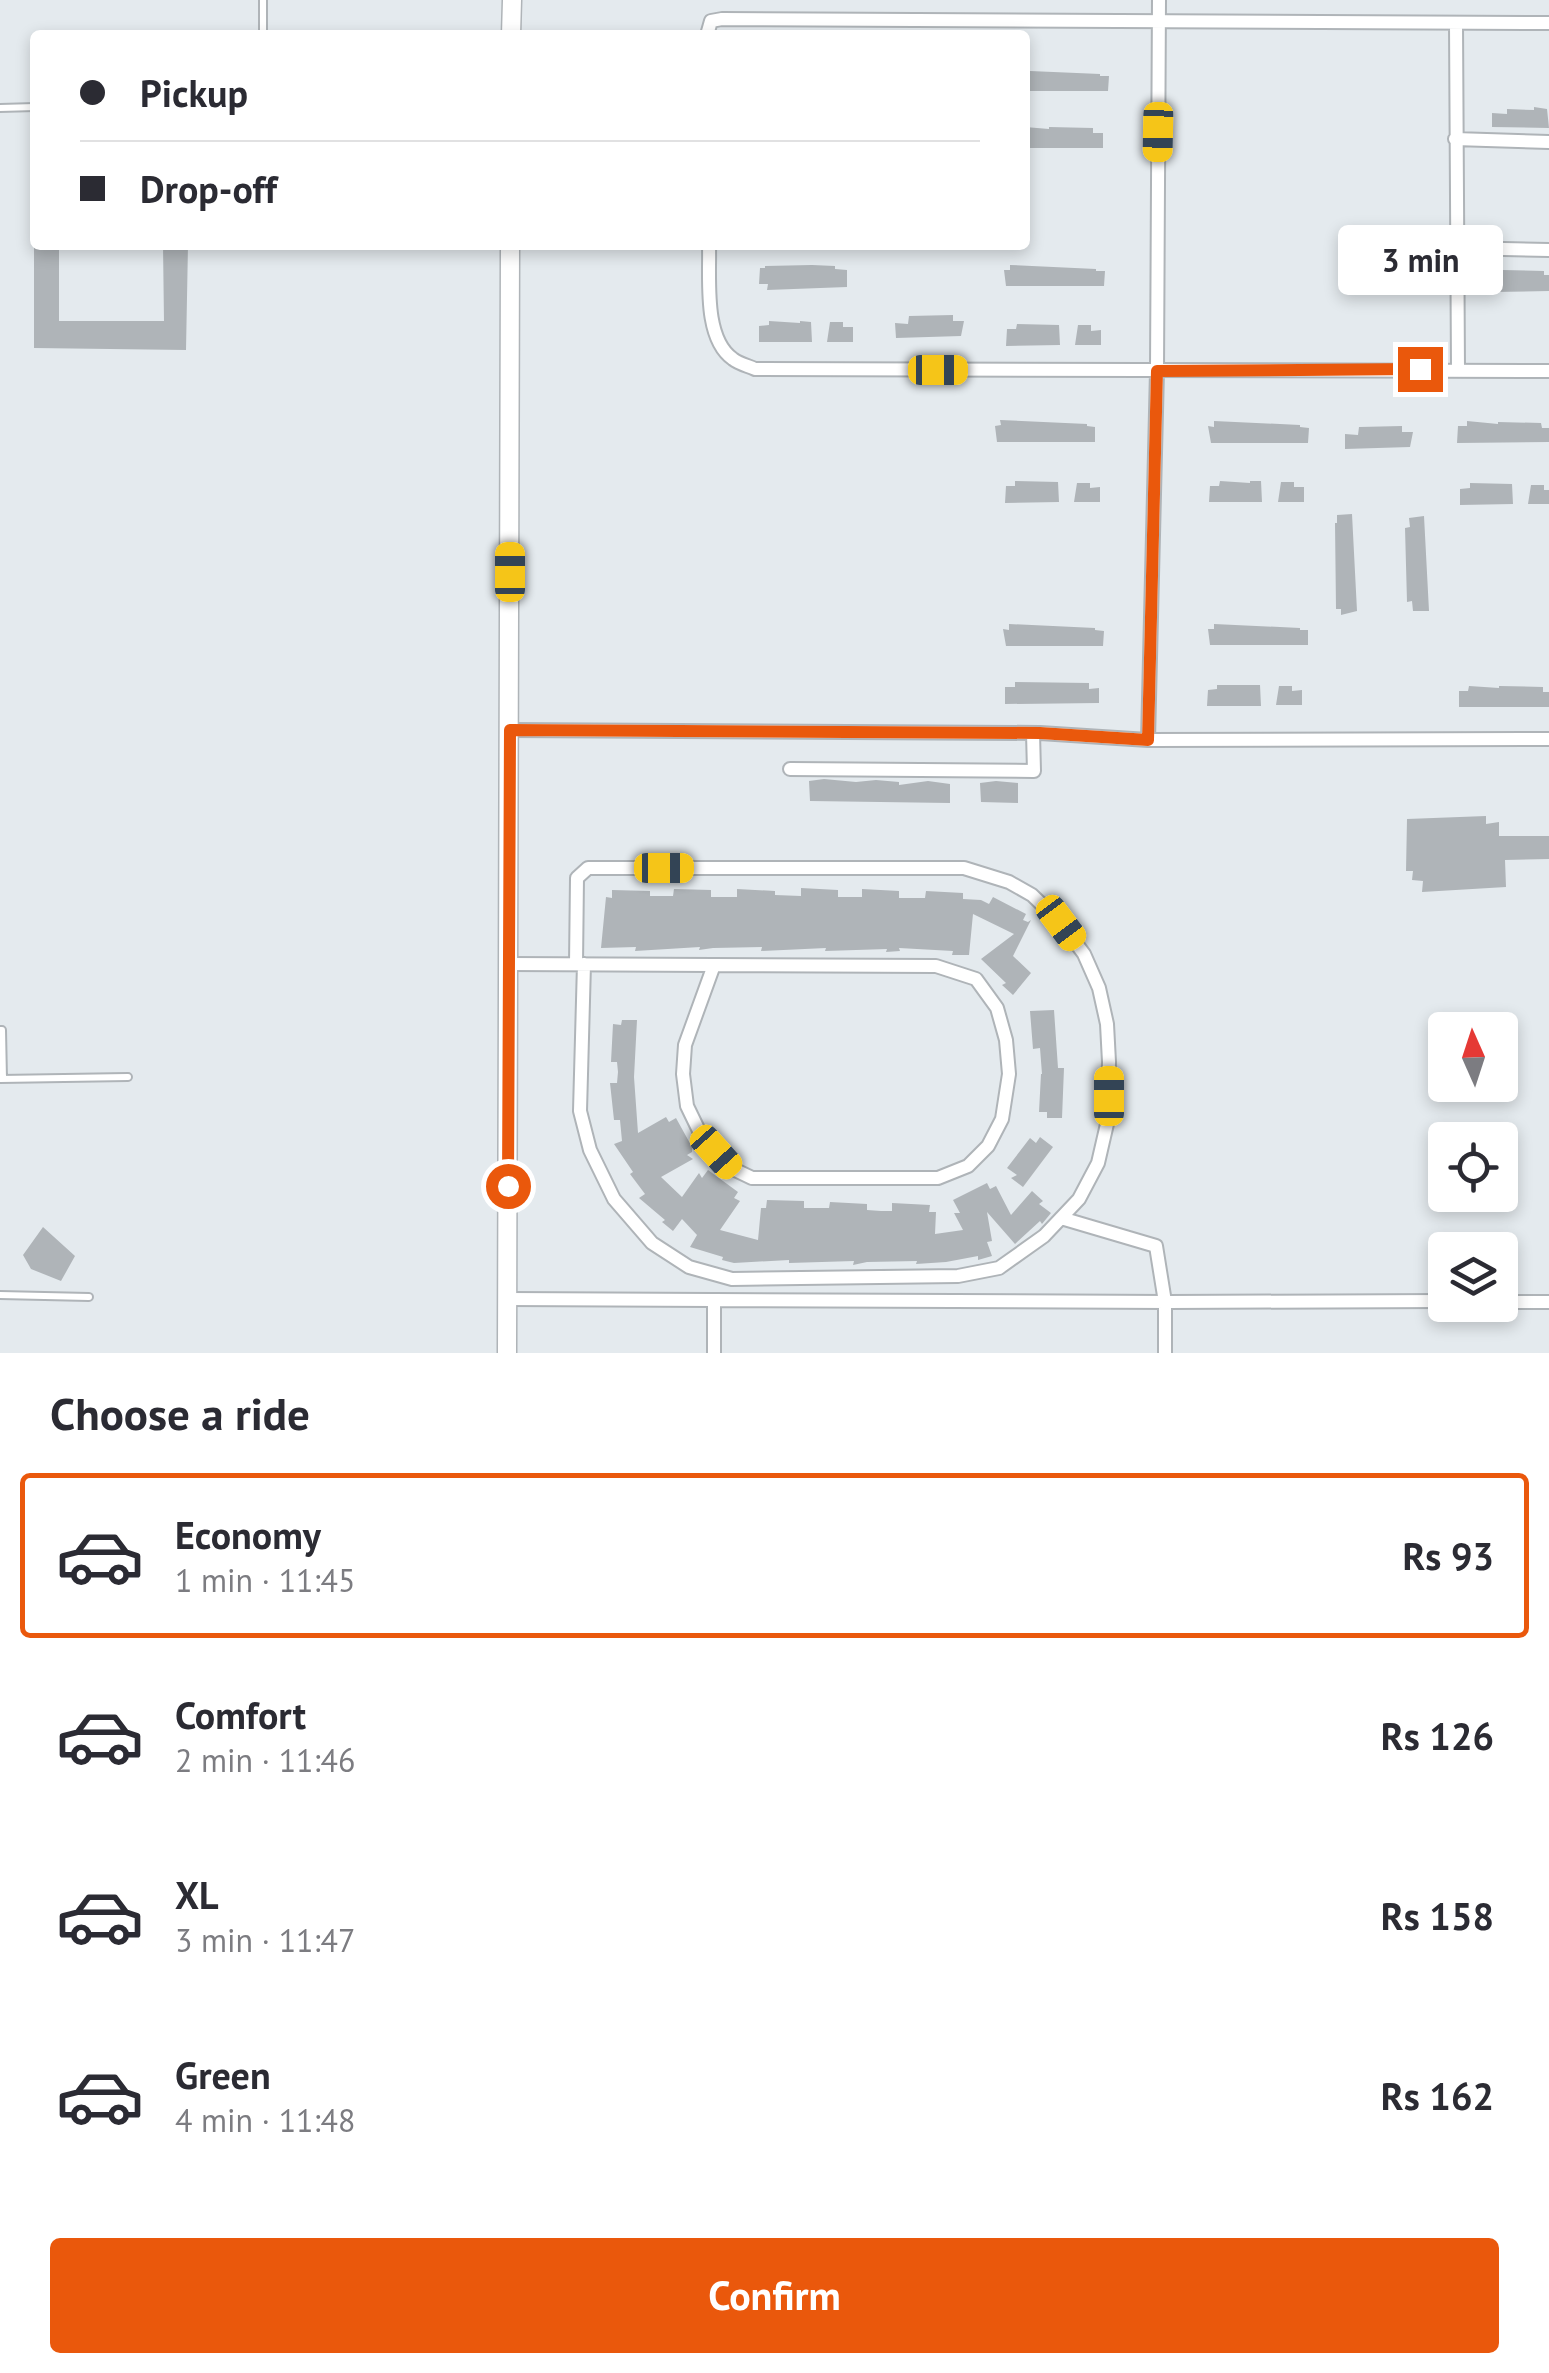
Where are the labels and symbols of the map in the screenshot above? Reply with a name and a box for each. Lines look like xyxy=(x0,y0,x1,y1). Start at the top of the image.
car xyxy=(1142,102,1174,162)
callout: 3 min xyxy=(1338,224,1502,294)
route end xyxy=(1398,347,1443,392)
car xyxy=(908,355,968,385)
car xyxy=(495,542,525,602)
car xyxy=(634,853,694,883)
car xyxy=(1031,890,1091,956)
north arrow xyxy=(1428,1012,1518,1102)
car xyxy=(1094,1066,1124,1126)
car xyxy=(685,1120,747,1184)
route start xyxy=(486,1164,531,1209)

